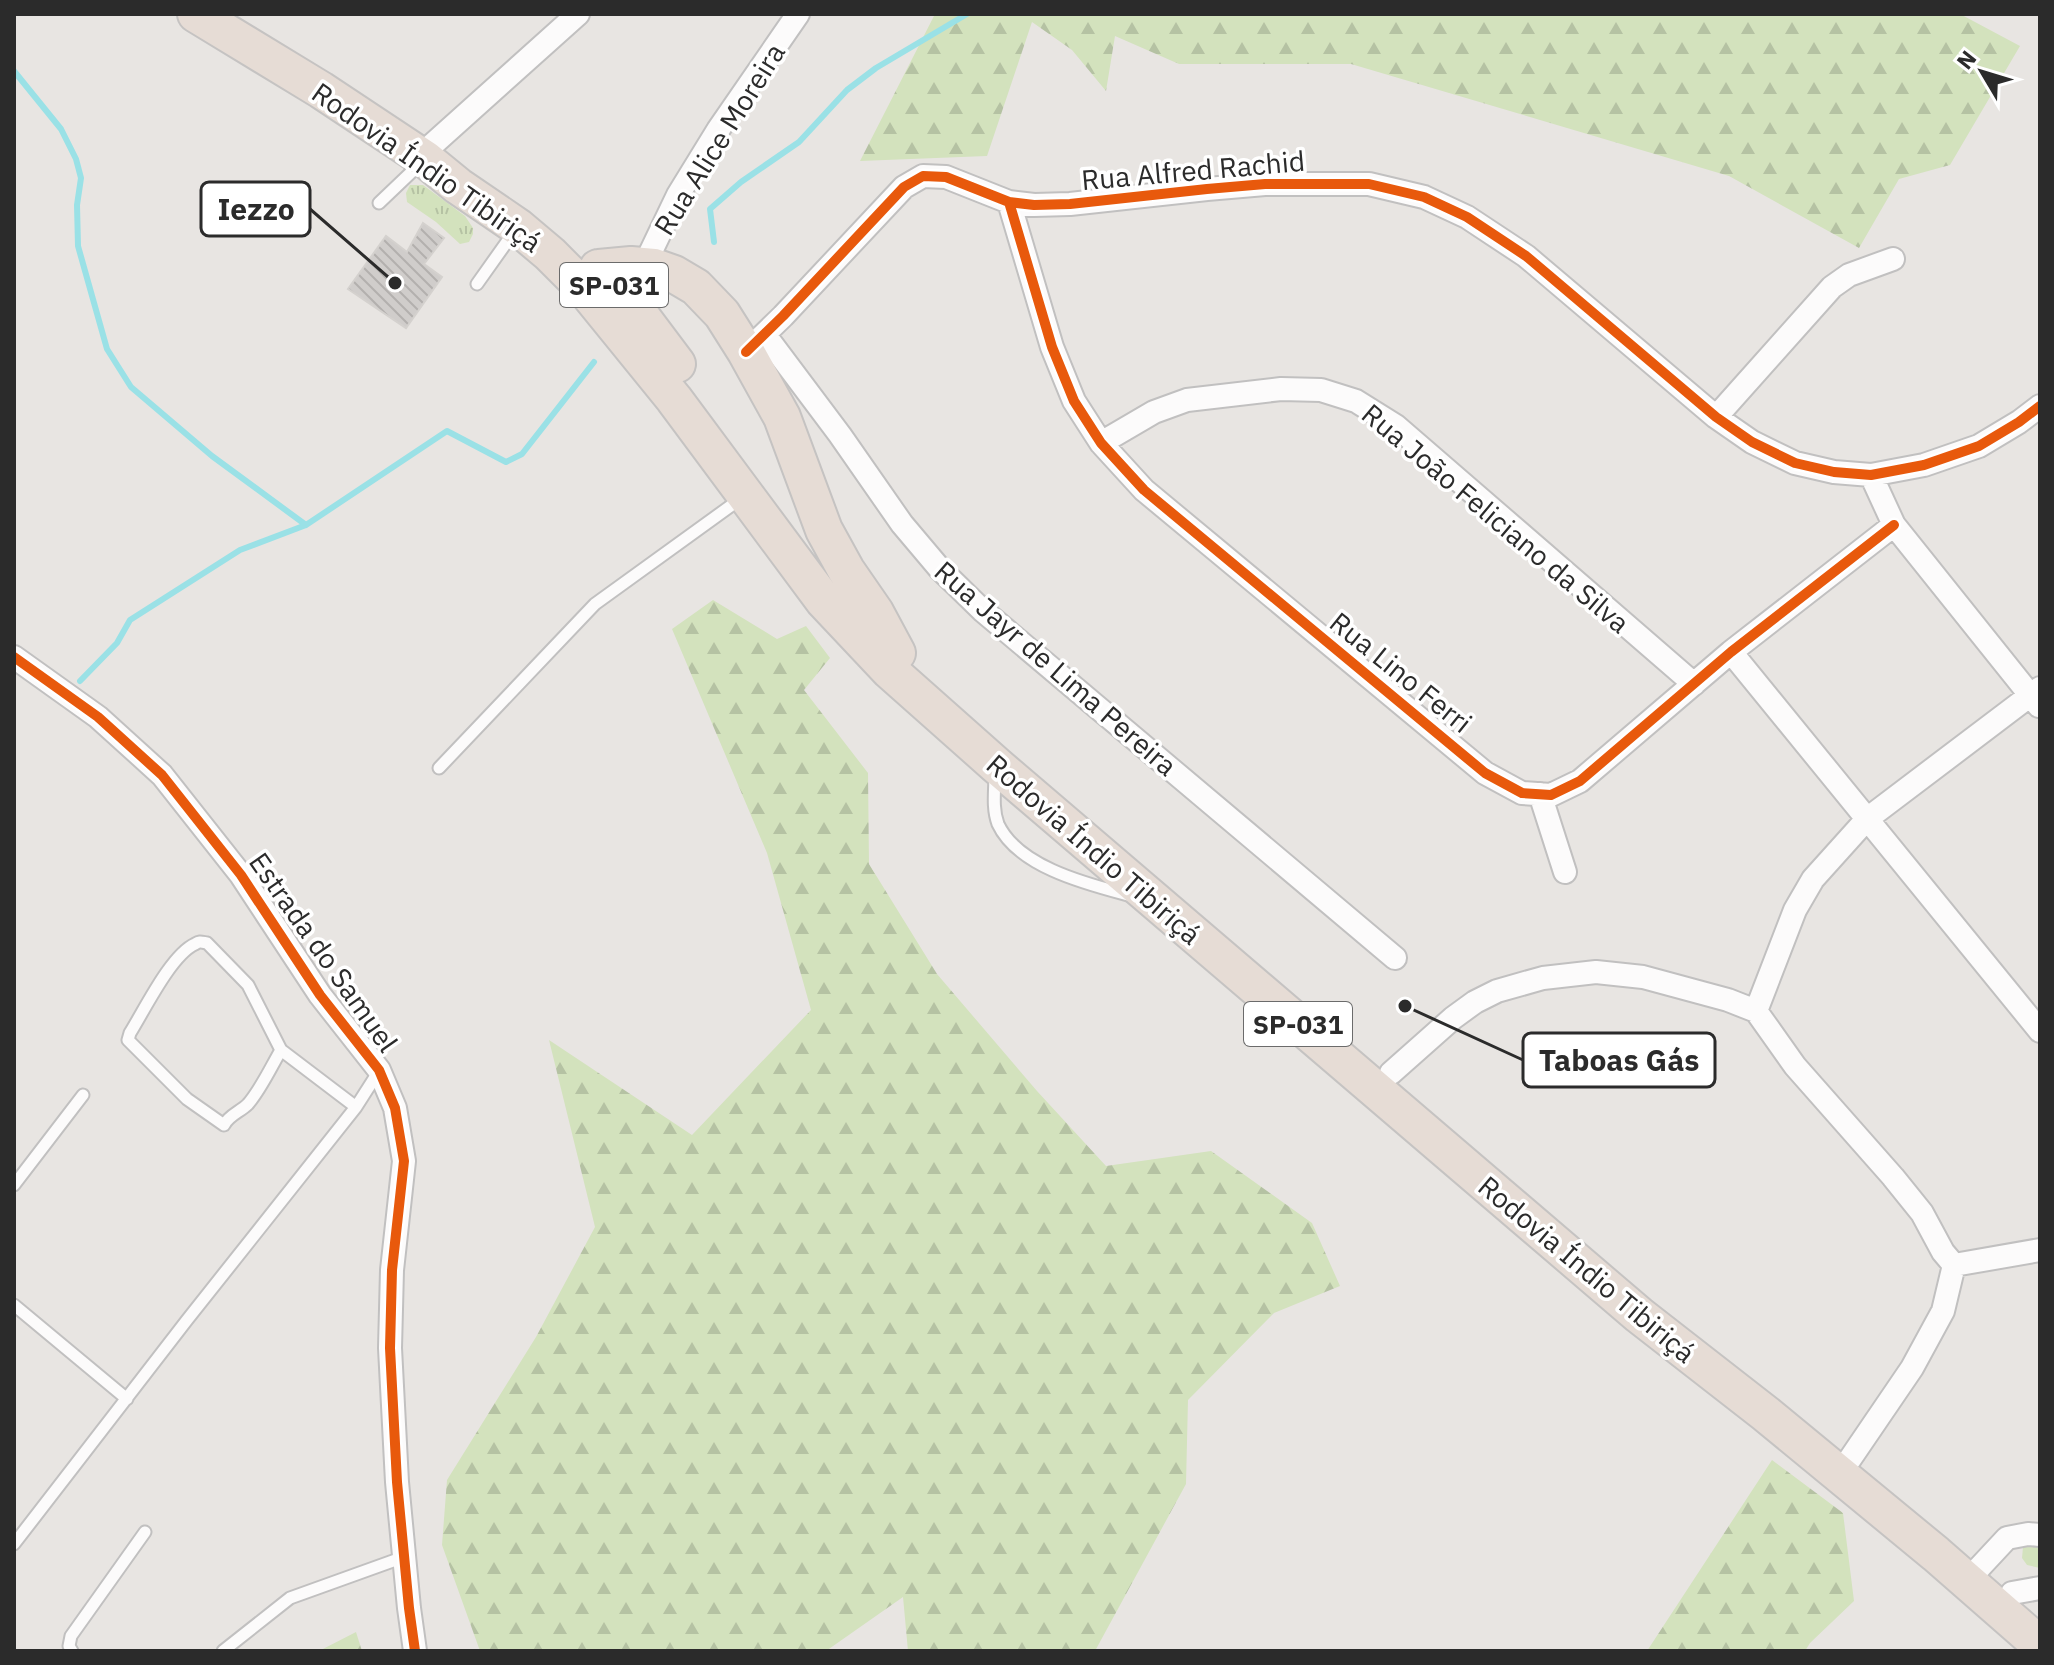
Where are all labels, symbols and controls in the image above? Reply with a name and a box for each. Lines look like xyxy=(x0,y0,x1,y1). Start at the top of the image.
north arrow xyxy=(1942,32,2022,112)
street label: Rua Alice Moreira xyxy=(645,36,793,242)
text: N xyxy=(1950,44,1982,75)
street label: Rodovia Índio Tibiriçá xyxy=(305,74,549,260)
street label: Rua Alfred Rachid xyxy=(1080,142,1306,198)
callout: Iezzo xyxy=(201,182,310,236)
text: Iezzo xyxy=(217,189,295,228)
road number: SP-031 xyxy=(560,263,668,307)
street label: Rua João Feliciano da Silva xyxy=(1354,395,1638,641)
street label: Rua Jayr de Lima Pereira xyxy=(927,552,1185,784)
street label: Rua Lino Ferri xyxy=(1322,603,1480,741)
street label: Rodovia Índio Tibiriçá xyxy=(979,746,1209,952)
street label: Estrada do Samuel xyxy=(241,845,407,1059)
road number: SP-031 xyxy=(1244,1002,1352,1046)
callout: Taboas Gás xyxy=(1523,1033,1715,1087)
text: Taboas Gás xyxy=(1539,1040,1699,1079)
street label: Rodovia Índio Tibiriçá xyxy=(1471,1167,1703,1371)

